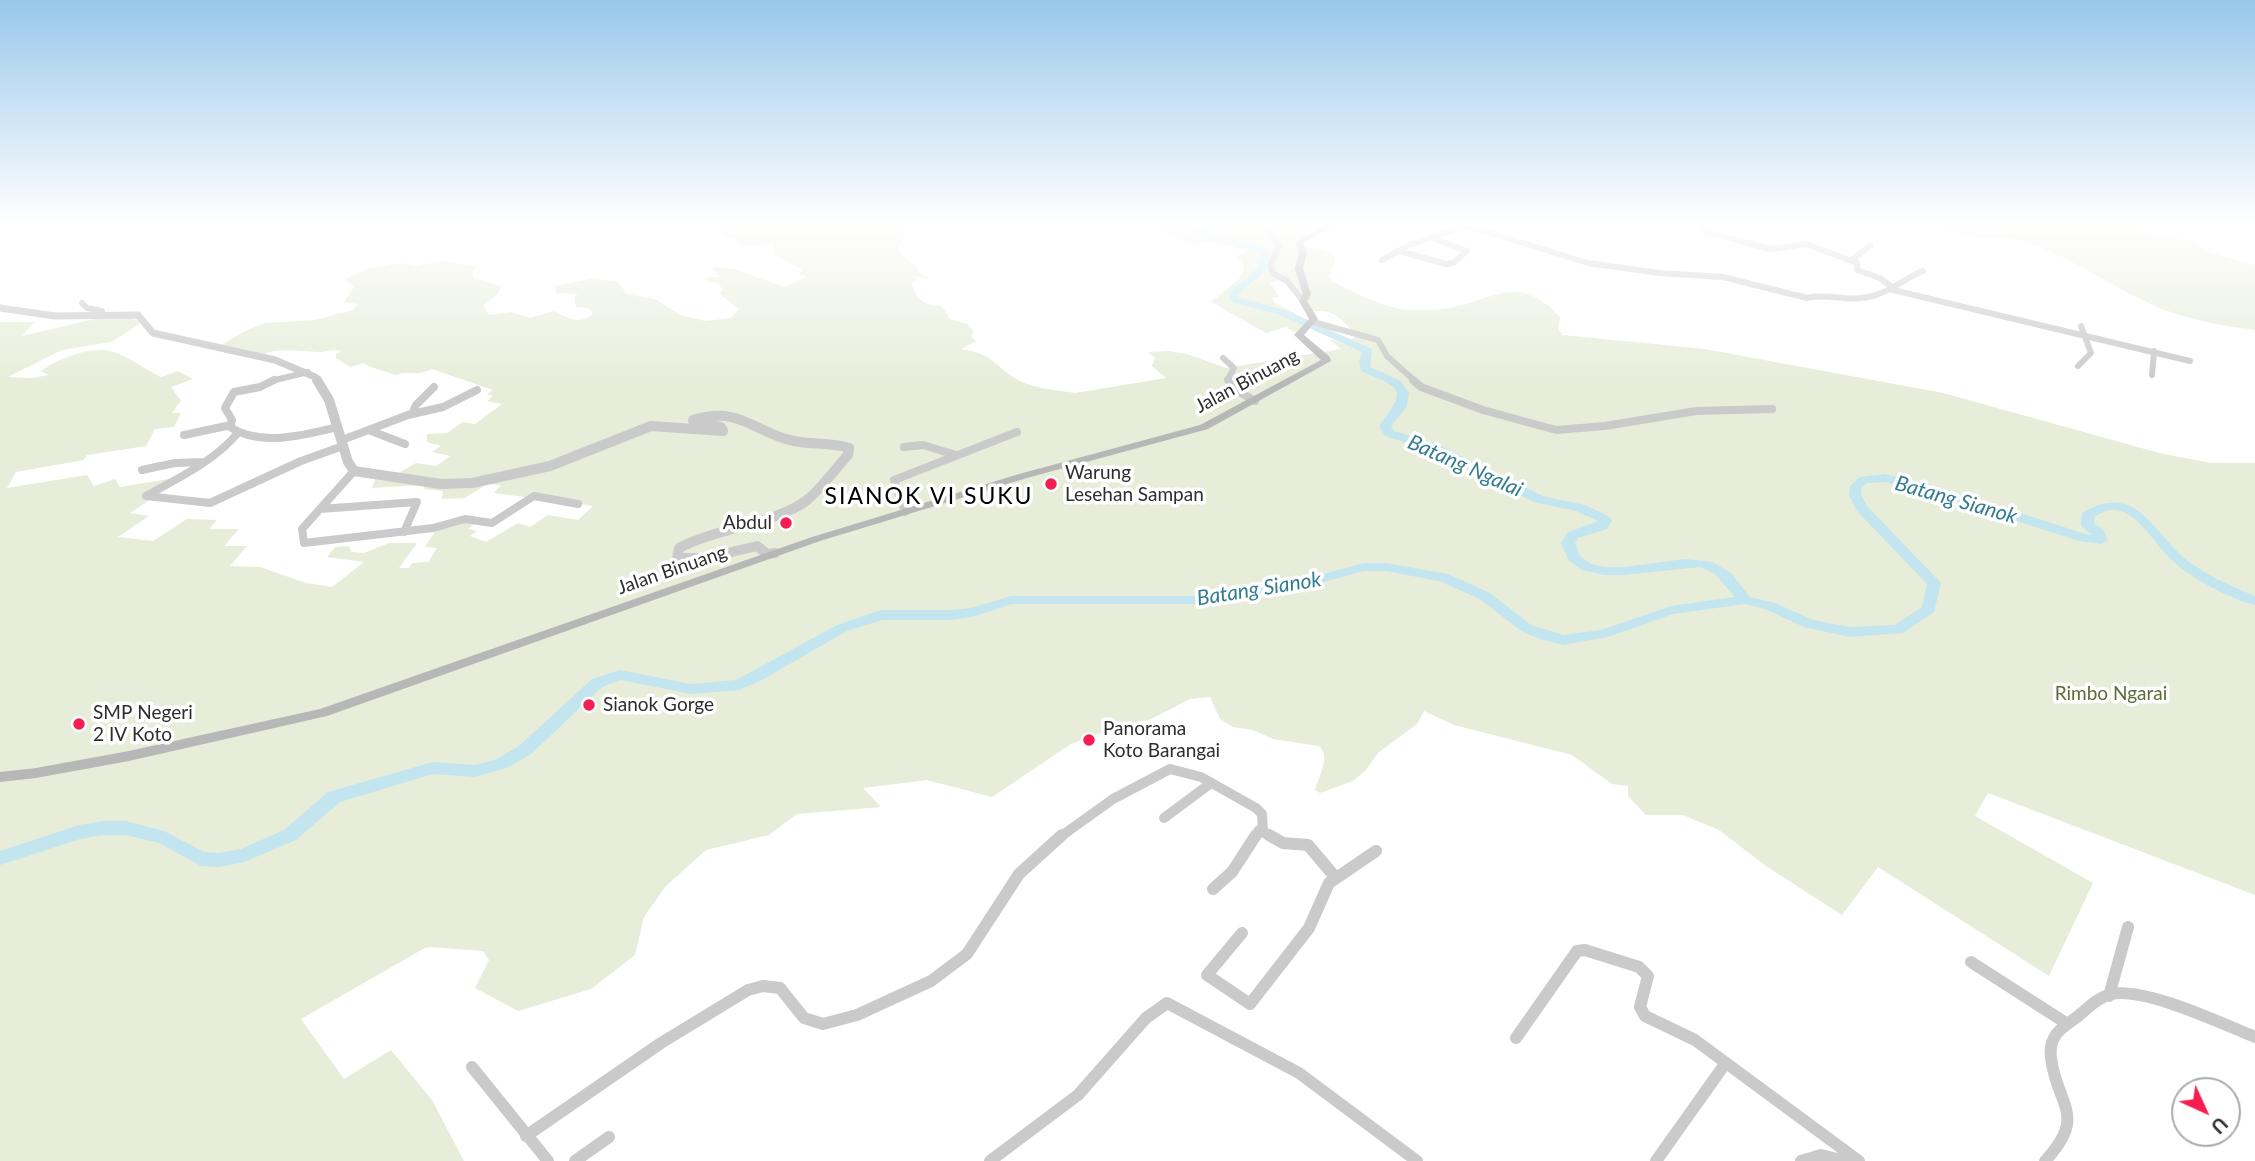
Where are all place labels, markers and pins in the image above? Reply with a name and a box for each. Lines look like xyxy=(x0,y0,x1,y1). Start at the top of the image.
place label: Warung Lesehan Sampan xyxy=(1065,462,1204,506)
marker: Warung Lesehan Sampan xyxy=(1043,476,1059,492)
place label: Abdul xyxy=(723,512,772,534)
marker: Abdul xyxy=(778,515,794,531)
place label: Sianok Gorge xyxy=(603,694,714,716)
marker: Sianok Gorge xyxy=(581,697,597,713)
place label: SMP Negeri 2 IV Koto xyxy=(93,702,193,746)
marker: SMP Negeri 2 IV Koto xyxy=(71,716,87,732)
place label: Panorama Koto Barangai xyxy=(1103,718,1220,762)
marker: Panorama Koto Barangai xyxy=(1081,732,1097,748)

